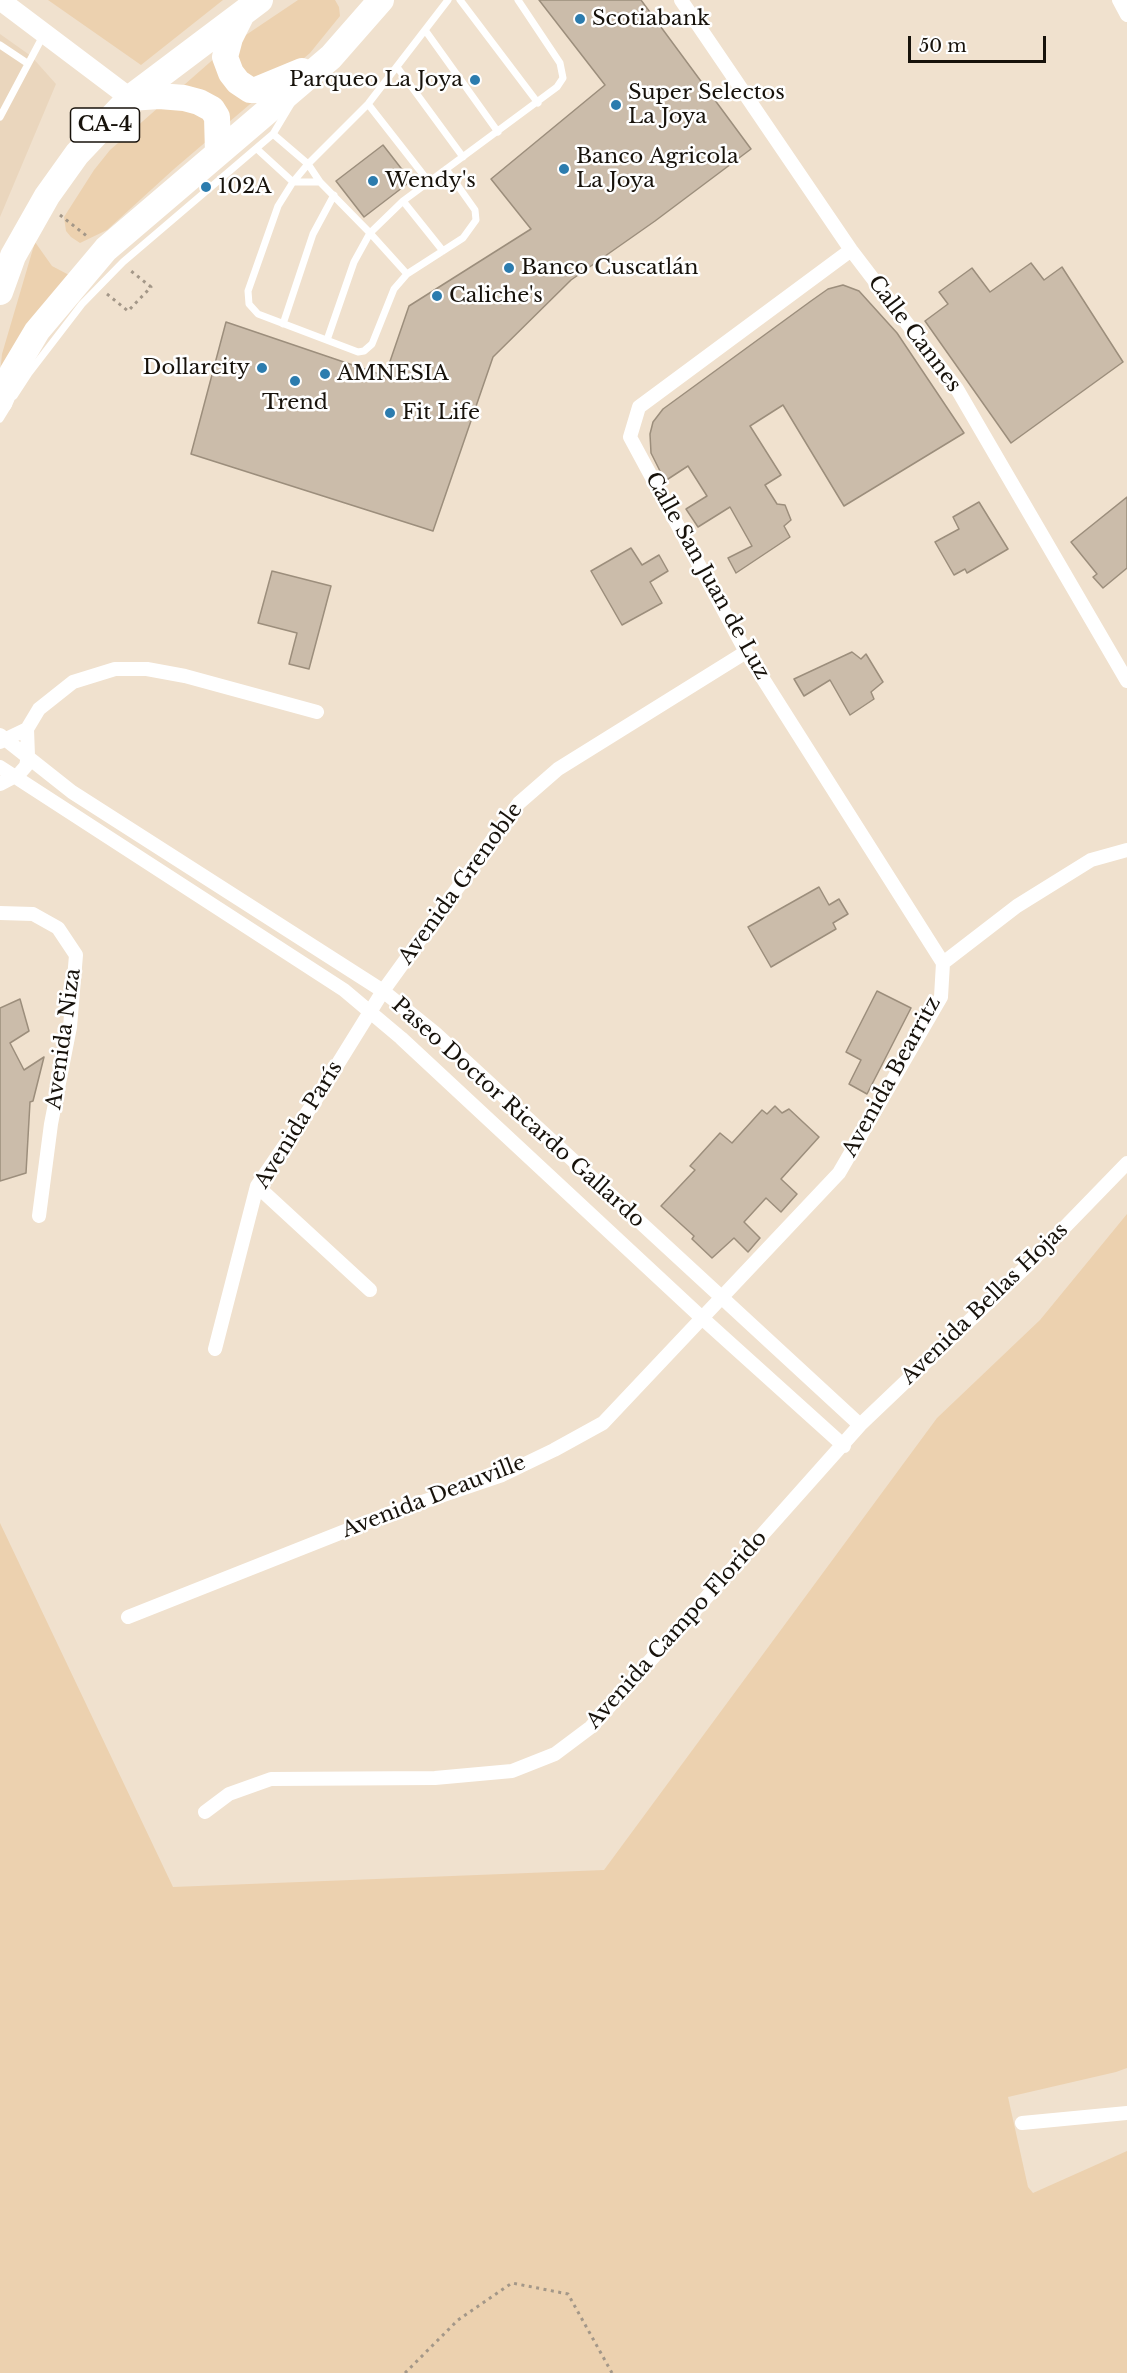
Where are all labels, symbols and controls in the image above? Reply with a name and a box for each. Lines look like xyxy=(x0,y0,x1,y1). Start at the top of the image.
place label: Scotiabank xyxy=(592,6,710,32)
marker: Scotiabank xyxy=(573,12,587,26)
scale bar xyxy=(911,24,1049,62)
text: 50 m xyxy=(919,35,967,57)
place label: Parqueo La Joya xyxy=(289,67,463,93)
marker: Parqueo La Joya xyxy=(468,73,482,87)
place label: Super Selectos La Joya xyxy=(628,80,785,130)
marker: Super Selectos La Joya xyxy=(609,98,623,112)
road number: CA-4 xyxy=(70,108,140,142)
place label: Banco Agricola La Joya xyxy=(576,144,739,194)
marker: Banco Agricola La Joya xyxy=(557,162,571,176)
place label: Wendy's xyxy=(385,168,476,194)
place label: 102A xyxy=(218,174,272,200)
marker: Wendy's xyxy=(366,174,380,188)
marker: 102A xyxy=(199,180,213,194)
place label: Banco Cuscatlán xyxy=(521,255,698,281)
marker: Banco Cuscatlán xyxy=(502,261,516,275)
street label: Calle Cannes xyxy=(862,271,966,397)
place label: Caliche's xyxy=(449,283,543,309)
marker: Caliche's xyxy=(430,289,444,303)
place label: Dollarcity xyxy=(143,355,250,381)
marker: Dollarcity xyxy=(255,361,269,375)
place label: AMNESIA xyxy=(337,361,449,387)
marker: AMNESIA xyxy=(318,367,332,381)
marker: Trend xyxy=(288,374,302,388)
place label: Trend xyxy=(262,390,328,416)
place label: Fit Life xyxy=(402,400,480,426)
marker: Fit Life xyxy=(383,406,397,420)
street label: Calle San Juan de Luz xyxy=(639,468,775,684)
street label: Avenida Grenoble xyxy=(394,798,528,970)
street label: Avenida Niza xyxy=(42,967,86,1111)
street label: Avenida Bearritz xyxy=(837,992,947,1162)
street label: Paseo Doctor Ricardo Gallardo xyxy=(386,993,650,1233)
street label: Avenida París xyxy=(250,1057,348,1193)
street label: Avenida Bellas Hojas xyxy=(896,1218,1074,1390)
street label: Avenida Deauville xyxy=(339,1450,529,1544)
street label: Avenida Campo Florido xyxy=(581,1526,773,1734)

